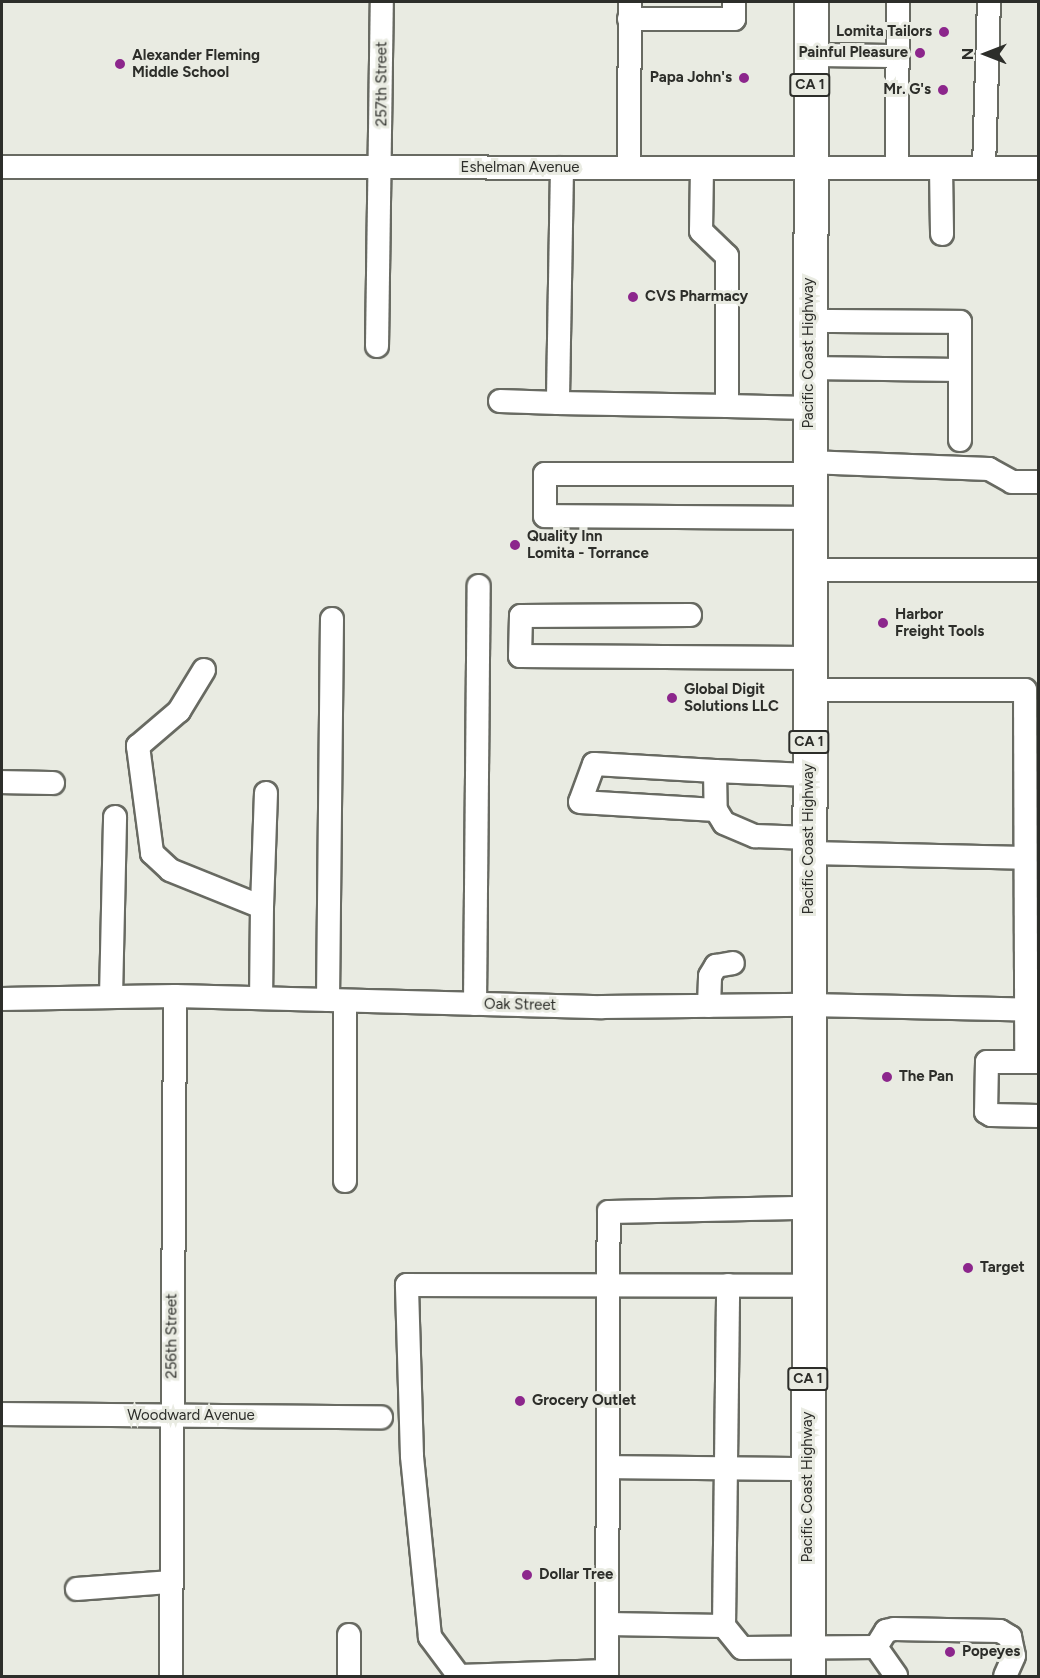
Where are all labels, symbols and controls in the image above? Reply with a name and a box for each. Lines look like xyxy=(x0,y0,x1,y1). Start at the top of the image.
place label: Lomita Tailors xyxy=(836,23,932,41)
north arrow xyxy=(956,24,1016,84)
marker: Lomita Tailors xyxy=(937,25,951,39)
street label: 257th Street xyxy=(373,42,391,126)
place label: Painful Pleasure xyxy=(798,44,908,62)
place label: Alexander Fleming Middle School xyxy=(132,46,260,81)
marker: Painful Pleasure xyxy=(913,46,927,60)
text: N xyxy=(958,48,977,60)
marker: Alexander Fleming Middle School xyxy=(113,57,127,71)
place label: Papa John's xyxy=(650,69,732,87)
marker: Papa John's xyxy=(737,71,751,85)
road number: CA 1 xyxy=(789,74,831,96)
place label: Mr. G's xyxy=(883,81,931,99)
marker: Mr. G's xyxy=(936,83,950,97)
street label: Eshelman Avenue xyxy=(461,159,579,177)
street label: Pacific Coast Highway xyxy=(800,278,818,428)
place label: CVS Pharmacy xyxy=(645,288,748,306)
marker: CVS Pharmacy xyxy=(626,290,640,304)
place label: Quality Inn Lomita - Torrance xyxy=(527,527,649,562)
marker: Quality Inn Lomita - Torrance xyxy=(508,538,522,552)
place label: Harbor Freight Tools xyxy=(895,605,984,640)
marker: Harbor Freight Tools xyxy=(876,616,890,630)
place label: Global Digit Solutions LLC xyxy=(684,680,779,715)
marker: Global Digit Solutions LLC xyxy=(665,691,679,705)
road number: CA 1 xyxy=(788,731,830,753)
street label: Pacific Coast Highway xyxy=(800,764,818,914)
street label: Oak Street xyxy=(484,995,556,1015)
place label: The Pan xyxy=(899,1068,954,1086)
marker: The Pan xyxy=(880,1070,894,1084)
place label: Target xyxy=(980,1259,1025,1277)
marker: Target xyxy=(961,1261,975,1275)
street label: 256th Street xyxy=(163,1293,181,1379)
road number: CA 1 xyxy=(787,1368,829,1390)
place label: Grocery Outlet xyxy=(532,1392,636,1410)
marker: Grocery Outlet xyxy=(513,1394,527,1408)
street label: Woodward Avenue xyxy=(127,1407,255,1425)
street label: Pacific Coast Highway xyxy=(799,1412,817,1562)
place label: Dollar Tree xyxy=(539,1566,613,1584)
marker: Dollar Tree xyxy=(520,1568,534,1582)
place label: Popeyes xyxy=(962,1643,1020,1661)
marker: Popeyes xyxy=(943,1645,957,1659)

